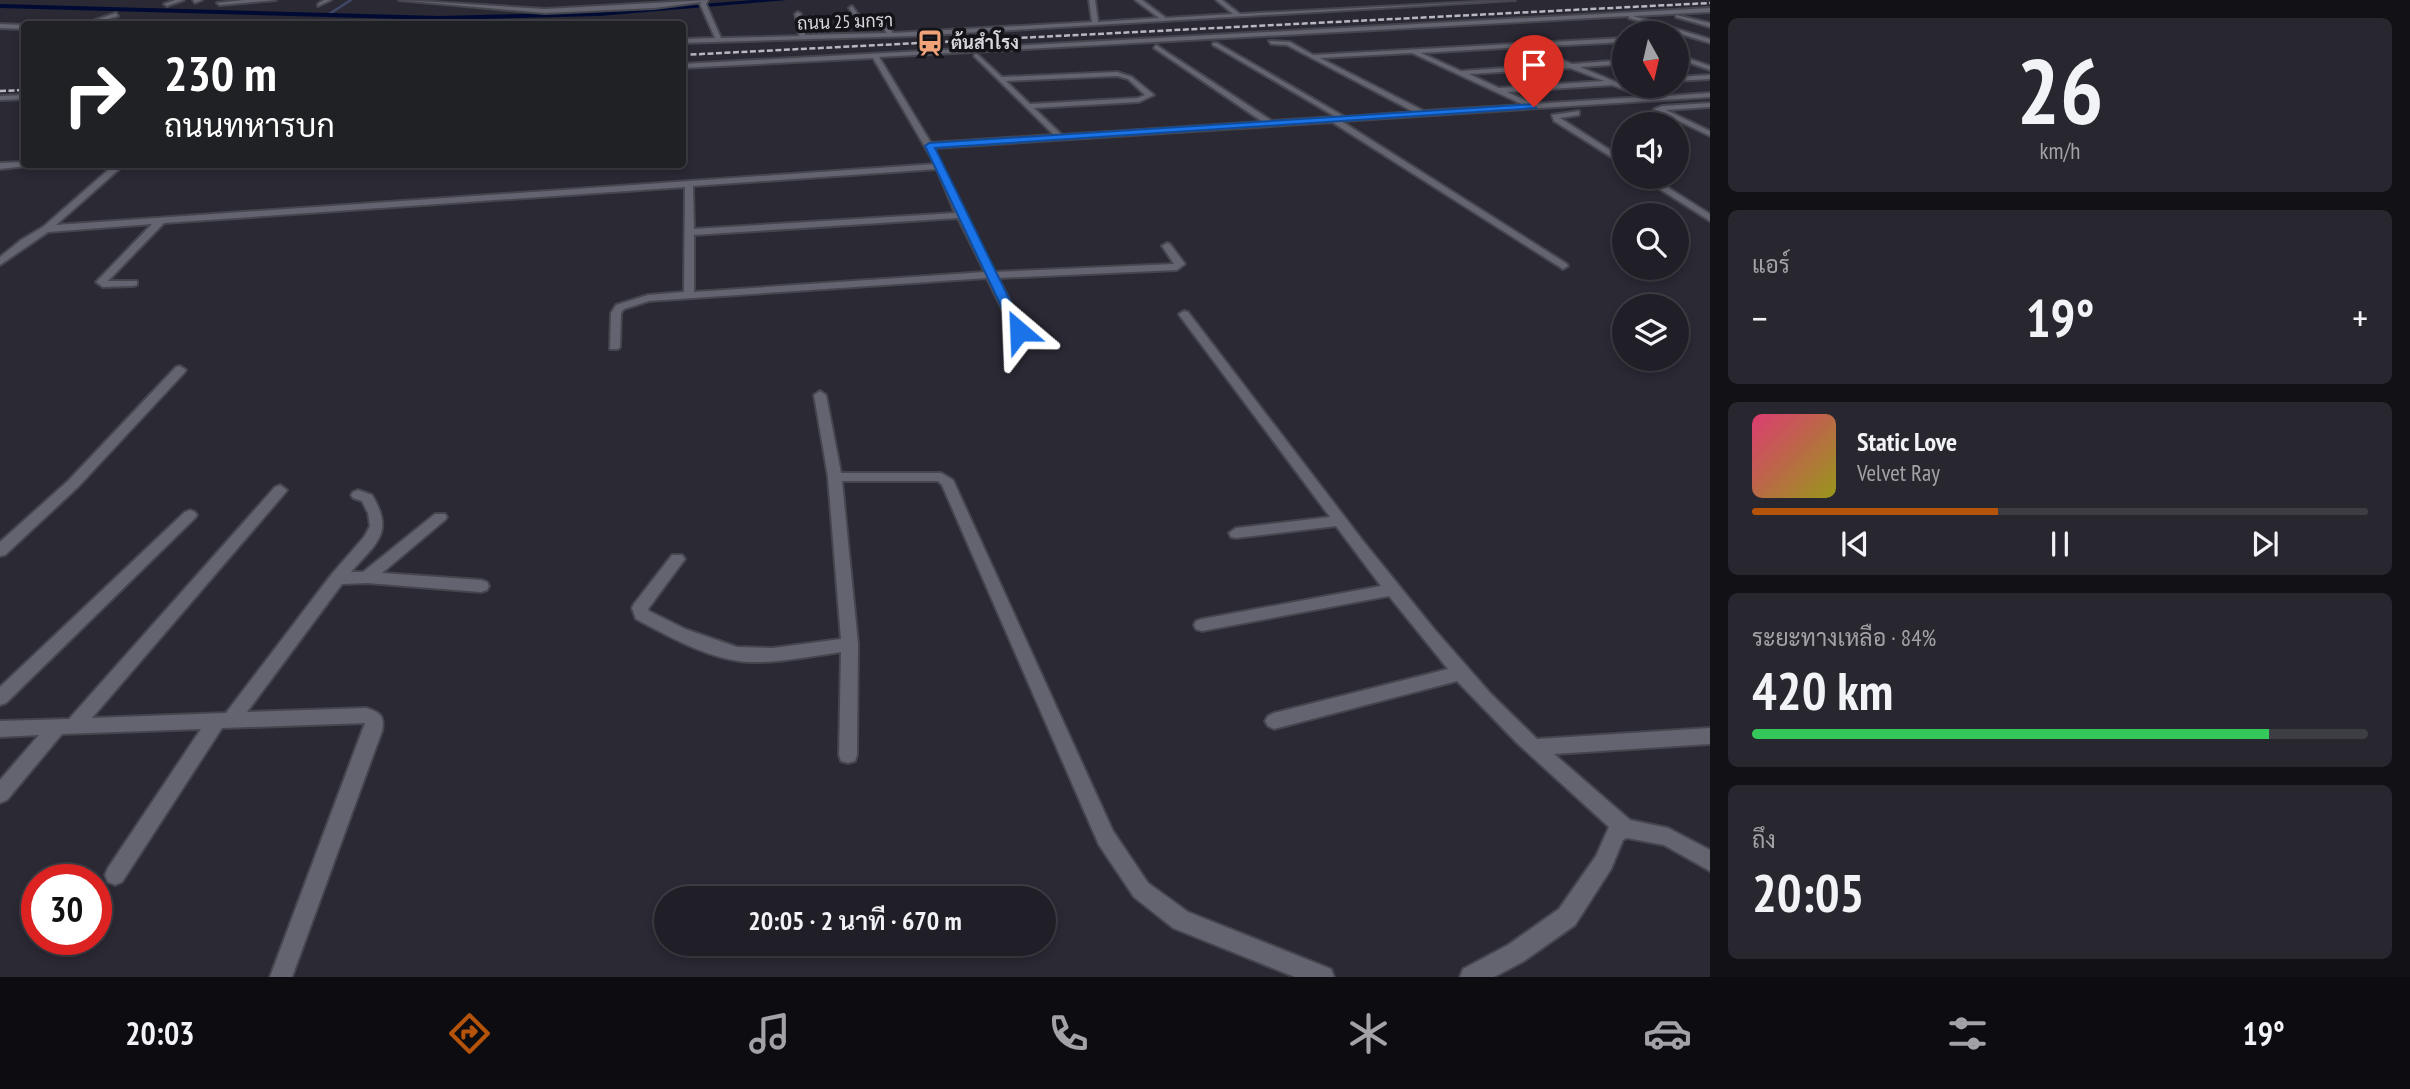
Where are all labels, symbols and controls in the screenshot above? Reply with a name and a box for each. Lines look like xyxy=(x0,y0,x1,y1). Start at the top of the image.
street label: ถนน 25 มกรา xyxy=(797,8,893,35)
north arrow xyxy=(1612,21,1689,98)
map controls xyxy=(1612,21,1689,371)
station icon: ต้นสำโรง xyxy=(915,28,945,58)
place label: ต้นสำโรง xyxy=(951,30,1019,54)
text: 26 xyxy=(2017,31,2104,149)
pin xyxy=(1504,35,1564,107)
text: 230 m xyxy=(164,41,277,105)
icon: arrive xyxy=(1515,46,1553,84)
icon: right xyxy=(49,49,140,140)
text: ถนนทหารบก xyxy=(164,104,335,146)
button: sound xyxy=(1612,112,1689,189)
text: km/h xyxy=(2040,136,2080,165)
button: search xyxy=(1612,203,1689,280)
text: แอร์ xyxy=(1752,250,1790,279)
text: 19° xyxy=(2026,284,2094,351)
text: − xyxy=(1752,293,1768,342)
text: + xyxy=(2352,293,2368,342)
position arrow xyxy=(982,294,1056,368)
button: layers xyxy=(1612,294,1689,371)
text: Static Love xyxy=(1857,425,1957,458)
text: Velvet Ray xyxy=(1857,458,1940,487)
icon: previous xyxy=(1836,525,1874,563)
icon: pause xyxy=(2041,525,2079,563)
icon: next xyxy=(2246,525,2284,563)
text: ระยะทางเหลือ · 84% xyxy=(1752,623,1936,652)
text: 420 km xyxy=(1752,657,1893,724)
text: ถึง xyxy=(1752,825,1776,854)
text: 20:05 xyxy=(1752,859,1864,926)
speed limit sign: 30 xyxy=(21,864,112,955)
text: 20:05 · 2 นาที · 670 m xyxy=(748,904,962,937)
icon: directions xyxy=(445,1009,494,1058)
icon: music xyxy=(745,1009,794,1058)
icon: phone xyxy=(1044,1009,1093,1058)
icon: climate xyxy=(1344,1009,1393,1058)
icon: car xyxy=(1643,1009,1692,1058)
icon: filters xyxy=(1943,1009,1992,1058)
text: 20:03 xyxy=(125,1012,195,1054)
text: 19° xyxy=(2242,1012,2285,1054)

